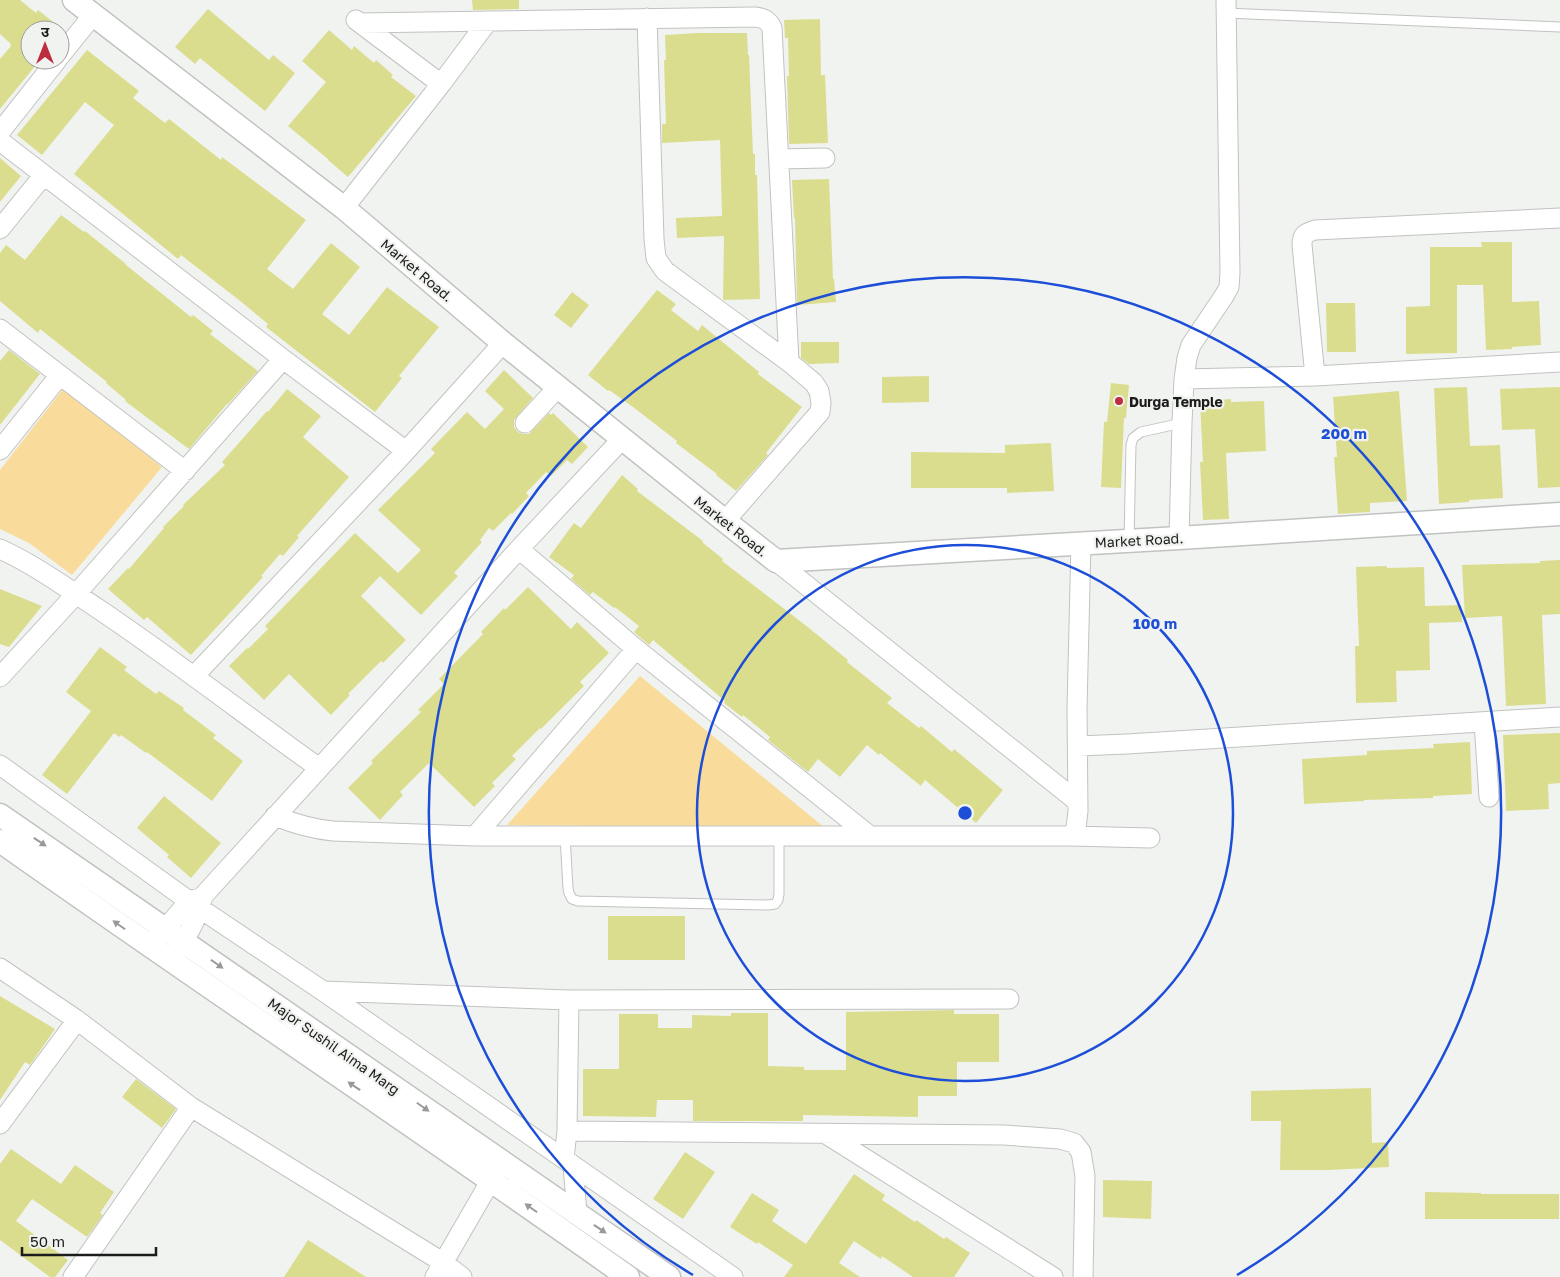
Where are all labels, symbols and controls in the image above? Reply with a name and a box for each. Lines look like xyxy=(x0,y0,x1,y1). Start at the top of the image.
north arrow xyxy=(20,20,70,70)
text: उ xyxy=(41,23,50,40)
street label: Market Road. xyxy=(378,235,456,305)
place label: Durga Temple xyxy=(1129,393,1223,410)
marker: Durga Temple xyxy=(1113,395,1125,407)
text: 200 m xyxy=(1321,424,1367,442)
street label: Market Road. xyxy=(691,492,771,560)
street label: Market Road. xyxy=(1094,529,1184,551)
text: 100 m xyxy=(1133,614,1177,632)
centre of rings xyxy=(956,804,974,822)
one-way arrow xyxy=(34,837,47,847)
one-way arrow xyxy=(112,920,126,930)
one-way arrow xyxy=(210,959,224,969)
street label: Major Sushil Aima Marg xyxy=(265,994,403,1098)
one-way arrow xyxy=(347,1081,361,1091)
one-way arrow xyxy=(416,1102,429,1112)
one-way arrow xyxy=(524,1203,538,1213)
scale bar xyxy=(22,1224,156,1256)
one-way arrow xyxy=(593,1224,606,1234)
text: 50 m xyxy=(30,1232,65,1250)

